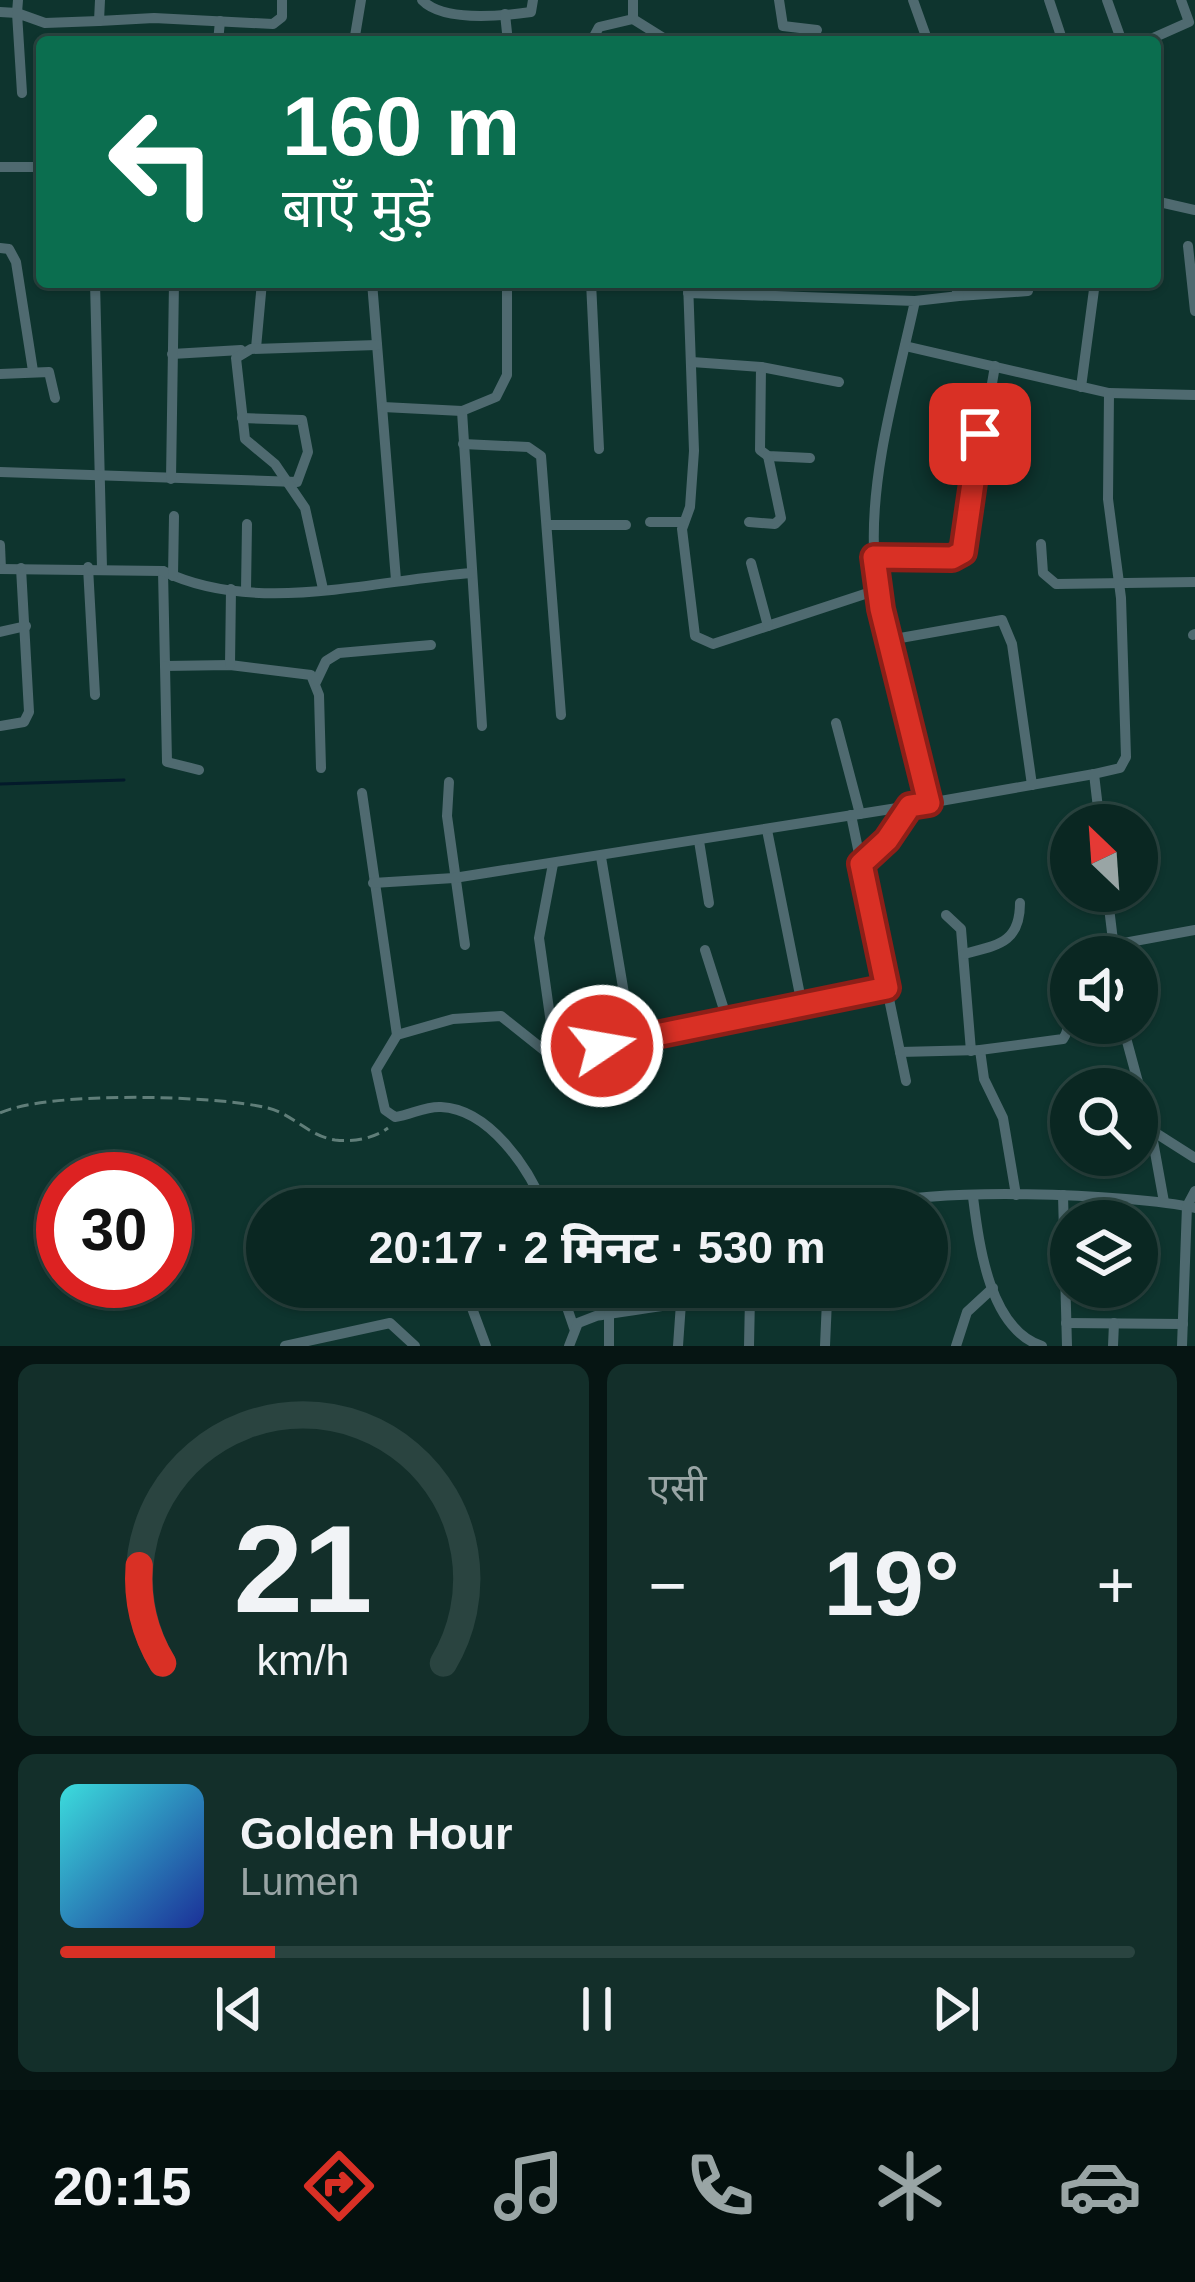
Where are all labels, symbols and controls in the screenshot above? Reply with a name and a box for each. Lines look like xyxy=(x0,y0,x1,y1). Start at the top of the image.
text: 160 m xyxy=(282,79,520,173)
icon: left xyxy=(84,84,240,240)
text: बाएँ मुड़ें xyxy=(282,178,433,238)
pin xyxy=(929,383,1031,485)
icon: arrive xyxy=(947,401,1013,467)
north arrow xyxy=(1050,804,1158,912)
map controls xyxy=(1050,804,1158,1308)
button: sound xyxy=(1050,936,1158,1044)
position arrow xyxy=(539,983,665,1109)
button: search xyxy=(1050,1068,1158,1176)
speed limit sign: 30 xyxy=(36,1152,192,1308)
button: layers xyxy=(1050,1200,1158,1308)
text: 20:17 · 2 मिनट · 530 m xyxy=(368,1222,826,1273)
text: एसी xyxy=(649,1466,707,1509)
text: 21 xyxy=(234,1499,373,1638)
text: 19° xyxy=(824,1534,960,1634)
text: − xyxy=(649,1548,687,1622)
text: + xyxy=(1096,1548,1135,1622)
text: km/h xyxy=(257,1636,350,1684)
text: Golden Hour xyxy=(240,1808,512,1859)
text: Lumen xyxy=(240,1860,359,1903)
icon: previous xyxy=(206,1976,272,2042)
icon: pause xyxy=(564,1976,630,2042)
icon: next xyxy=(923,1976,989,2042)
icon: directions xyxy=(297,2144,381,2228)
icon: music xyxy=(487,2144,571,2228)
icon: phone xyxy=(678,2144,762,2228)
icon: climate xyxy=(868,2144,952,2228)
icon: car xyxy=(1058,2144,1142,2228)
text: 20:15 xyxy=(53,2156,191,2216)

